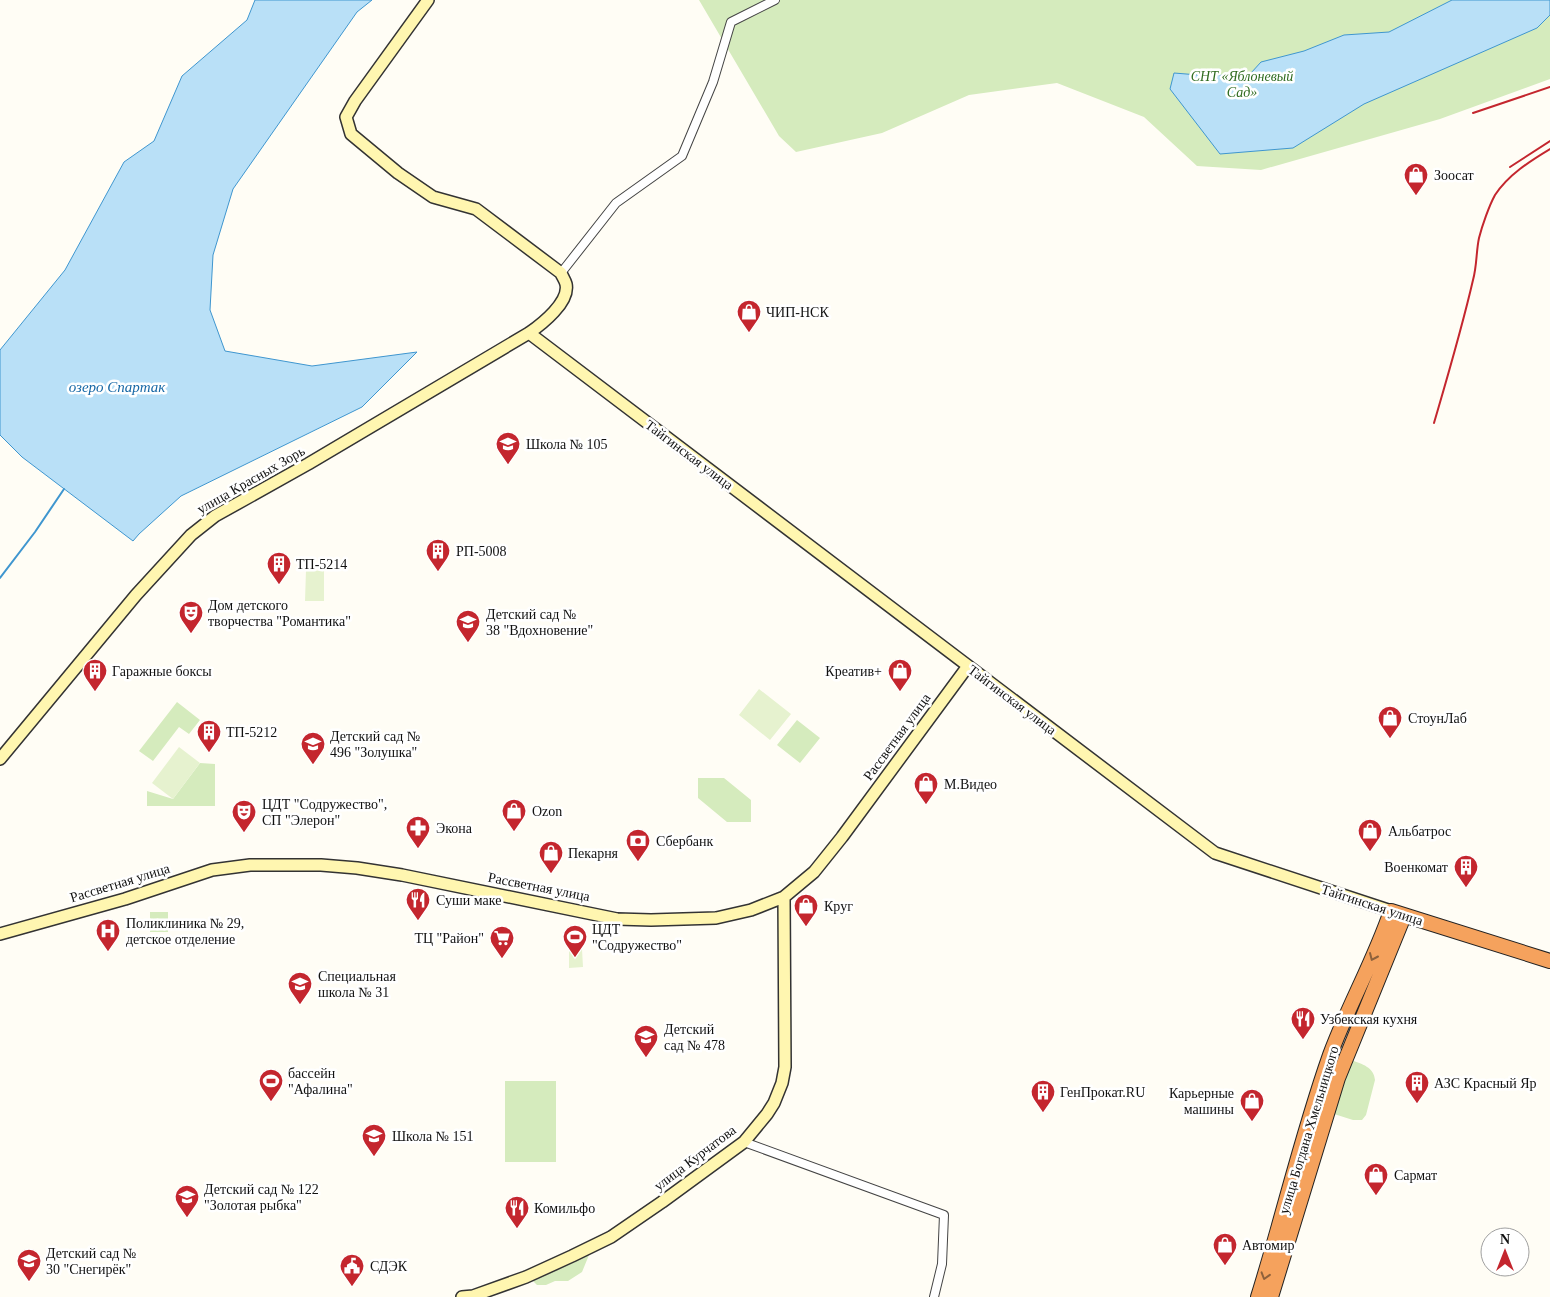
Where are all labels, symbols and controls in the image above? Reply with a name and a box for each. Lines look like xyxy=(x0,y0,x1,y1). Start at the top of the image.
park label: СНТ «Яблоневый Сад» xyxy=(1191,69,1293,100)
shop icon: Зоосат xyxy=(1403,162,1429,196)
place label: Зоосат xyxy=(1434,168,1474,183)
shop icon: ЧИП-НСК xyxy=(736,299,762,333)
place label: ЧИП-НСК xyxy=(766,305,829,320)
water label: озеро Спартак xyxy=(69,379,166,395)
street label: Тайгинская улица xyxy=(642,417,737,493)
school or university icon: Школа № 105 xyxy=(495,431,521,465)
place label: Школа № 105 xyxy=(526,437,608,452)
street label: улица Красных Зорь xyxy=(195,443,307,517)
building icon: РП-5008 xyxy=(425,538,451,572)
place label: РП-5008 xyxy=(456,544,507,559)
building icon: ТП-5214 xyxy=(266,551,292,585)
place label: ТП-5214 xyxy=(296,557,347,572)
place label: Дом детского творчества "Романтика" xyxy=(208,598,351,629)
theatre icon: Дом детского творчества "Романтика" xyxy=(178,600,204,634)
place label: Детский сад № 38 "Вдохновение" xyxy=(486,607,593,638)
school or university icon: Детский сад № 38 "Вдохновение" xyxy=(455,609,481,643)
building icon: Гаражные боксы xyxy=(82,658,108,692)
shop icon: Креатив+ xyxy=(887,658,913,692)
street label: Тайгинская улица xyxy=(965,662,1060,738)
place label: Гаражные боксы xyxy=(112,664,212,679)
place label: Креатив+ xyxy=(825,664,882,679)
street label: Рассветная улица xyxy=(861,690,934,783)
shop icon: СтоунЛаб xyxy=(1377,705,1403,739)
place label: СтоунЛаб xyxy=(1408,711,1467,726)
building icon: ТП-5212 xyxy=(196,719,222,753)
place label: ТП-5212 xyxy=(226,725,277,740)
place label: Детский сад № 496 "Золушка" xyxy=(330,729,420,760)
school or university icon: Детский сад № 496 "Золушка" xyxy=(300,731,326,765)
shop icon: М.Видео xyxy=(913,771,939,805)
place label: М.Видео xyxy=(944,777,997,792)
place label: ЦДТ "Содружество", СП "Элерон" xyxy=(262,797,387,828)
shop icon: Ozon xyxy=(501,798,527,832)
theatre icon: ЦДТ "Содружество", СП "Элерон" xyxy=(231,799,257,833)
place label: Ozon xyxy=(532,804,562,819)
pharmacy icon: Экона xyxy=(405,815,431,849)
shop icon: Альбатрос xyxy=(1357,818,1383,852)
place label: Экона xyxy=(436,821,473,836)
place label: Альбатрос xyxy=(1388,824,1451,839)
bank icon: Сбербанк xyxy=(625,828,651,862)
place label: Сбербанк xyxy=(656,834,713,849)
shop icon: Пекарня xyxy=(538,840,564,874)
place label: Пекарня xyxy=(568,846,619,861)
building icon: Военкомат xyxy=(1453,854,1479,888)
street label: Рассветная улица xyxy=(68,860,172,905)
place label: Военкомат xyxy=(1384,860,1448,875)
street label: Рассветная улица xyxy=(487,870,592,904)
street label: Тайгинская улица xyxy=(1319,881,1426,929)
restaurant icon: Суши маке xyxy=(405,887,431,921)
place label: Суши маке xyxy=(436,893,501,908)
shop icon: Круг xyxy=(793,893,819,927)
place label: Круг xyxy=(824,899,853,914)
place label: Поликлиника № 29, детское отделение xyxy=(126,916,244,947)
hospital icon: Поликлиника № 29, детское отделение xyxy=(95,918,121,952)
place label: ЦДТ "Содружество" xyxy=(592,922,682,953)
sports icon: ЦДТ "Содружество" xyxy=(562,924,588,958)
supermarket icon: ТЦ "Район" xyxy=(489,925,515,959)
place label: ТЦ "Район" xyxy=(414,931,484,946)
one-way arrow xyxy=(1369,952,1380,961)
place label: Специальная школа № 31 xyxy=(318,969,396,1000)
school or university icon: Специальная школа № 31 xyxy=(287,971,313,1005)
restaurant icon: Узбекская кухня xyxy=(1290,1006,1316,1040)
place label: Узбекская кухня xyxy=(1320,1012,1418,1027)
place label: Детский сад № 478 xyxy=(664,1022,725,1053)
school or university icon: Детский сад № 478 xyxy=(633,1024,659,1058)
street label: улица Богдана Хмельницкого xyxy=(1276,1044,1342,1216)
place label: бассейн "Афалина" xyxy=(288,1066,353,1097)
sports icon: бассейн "Афалина" xyxy=(258,1068,284,1102)
building icon: АЗС Красный Яр xyxy=(1404,1070,1430,1104)
place label: АЗС Красный Яр xyxy=(1434,1076,1537,1091)
building icon: ГенПрокат.RU xyxy=(1030,1079,1056,1113)
place label: ГенПрокат.RU xyxy=(1060,1085,1145,1100)
place label: Карьерные машины xyxy=(1169,1086,1235,1117)
shop icon: Карьерные машины xyxy=(1239,1088,1265,1122)
street label: улица Курчатова xyxy=(651,1122,739,1194)
school or university icon: Школа № 151 xyxy=(361,1123,387,1157)
place label: Школа № 151 xyxy=(392,1129,474,1144)
shop icon: Сармат xyxy=(1363,1162,1389,1196)
place label: Сармат xyxy=(1394,1168,1437,1183)
place label: Детский сад № 122 "Золотая рыбка" xyxy=(204,1182,319,1213)
school or university icon: Детский сад № 122 "Золотая рыбка" xyxy=(174,1184,200,1218)
restaurant icon: Комильфо xyxy=(504,1195,530,1229)
place label: Комильфо xyxy=(534,1201,595,1216)
north arrow xyxy=(1480,1227,1530,1277)
shop icon: Автомир xyxy=(1212,1232,1238,1266)
text: N xyxy=(1500,1232,1510,1247)
place label: Автомир xyxy=(1242,1238,1294,1253)
place label: Детский сад № 30 "Снегирёк" xyxy=(46,1246,136,1277)
school or university icon: Детский сад № 30 "Снегирёк" xyxy=(16,1248,42,1282)
public building icon: СДЭК xyxy=(339,1253,365,1287)
place label: СДЭК xyxy=(370,1259,408,1274)
one-way arrow xyxy=(1260,1271,1270,1279)

